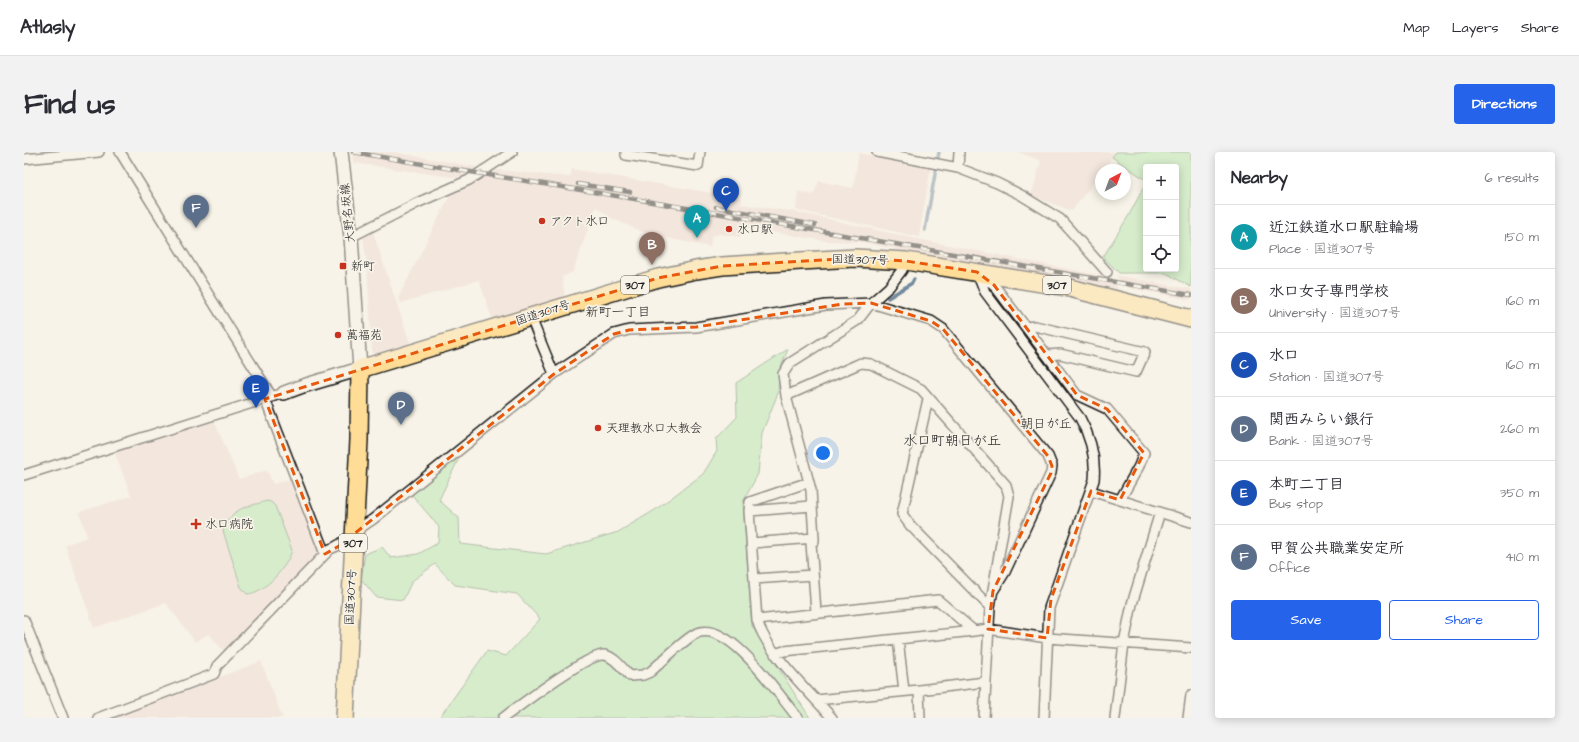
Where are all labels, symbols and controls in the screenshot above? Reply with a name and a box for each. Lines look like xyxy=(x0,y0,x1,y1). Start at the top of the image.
text: Atlasly xyxy=(20,14,75,41)
text: Map xyxy=(1403,18,1430,38)
text: Layers xyxy=(1452,18,1499,38)
text: Share xyxy=(1521,18,1559,38)
button: Directions xyxy=(1454,84,1555,124)
text: Find us xyxy=(24,85,115,124)
north arrow xyxy=(1095,164,1131,200)
map controls xyxy=(1143,164,1179,272)
button: + xyxy=(1143,164,1179,200)
text: Nearby xyxy=(1231,166,1288,190)
text: 6 results xyxy=(1484,169,1539,187)
pin: C xyxy=(713,178,739,211)
street label: 大野名坂線 xyxy=(336,182,360,244)
pin: F xyxy=(183,195,209,228)
button: − xyxy=(1143,200,1179,236)
pin: A xyxy=(684,205,710,238)
place label: アクト水口 xyxy=(550,213,609,230)
marker: アクト水口 xyxy=(537,216,547,226)
text: 近江鉄道水口駅駐輪場 xyxy=(1269,217,1419,238)
place label: 水口駅 xyxy=(737,221,773,238)
marker: 水口駅 xyxy=(724,224,734,234)
text: A xyxy=(1240,228,1248,246)
text: 150 m xyxy=(1505,228,1539,246)
pin: B xyxy=(639,232,665,265)
button: locate xyxy=(1143,236,1179,272)
text: Place · 国道307号 xyxy=(1269,240,1375,258)
street label: 国道307号 xyxy=(831,251,889,269)
place label: 新町 xyxy=(351,258,375,275)
marker: 新町 xyxy=(338,261,348,271)
road number: 307 xyxy=(621,276,649,294)
road number: 307 xyxy=(1043,276,1071,294)
text: 水口女子専門学校 xyxy=(1269,281,1389,302)
text: B xyxy=(1239,292,1249,310)
text: 160 m xyxy=(1506,292,1539,310)
street label: 国道307号 xyxy=(513,296,573,330)
district label: 新町一丁目 xyxy=(585,303,651,321)
text: University · 国道307号 xyxy=(1269,304,1401,322)
place label: 萬福苑 xyxy=(346,327,382,344)
marker: 萬福苑 xyxy=(333,330,343,340)
text: 水口 xyxy=(1269,345,1299,366)
text: C xyxy=(1239,356,1249,374)
text: 160 m xyxy=(1506,356,1539,374)
text: Station · 国道307号 xyxy=(1269,368,1384,386)
pin: E xyxy=(243,375,269,408)
pin: D xyxy=(388,392,414,425)
text: 関西みらい銀行 xyxy=(1269,409,1374,430)
district label: 朝日が丘 xyxy=(1020,415,1072,433)
place label: 天理教水口大教会 xyxy=(606,420,702,437)
text: D xyxy=(1240,420,1248,438)
text: 260 m xyxy=(1500,420,1539,438)
marker: 天理教水口大教会 xyxy=(593,423,603,433)
district label: 水口町朝日が丘 xyxy=(903,431,1001,451)
text: Bank · 国道307号 xyxy=(1269,432,1373,450)
your location xyxy=(813,443,833,463)
text: 本町二丁目 xyxy=(1269,474,1344,495)
text: E xyxy=(1240,484,1248,502)
text: 350 m xyxy=(1500,484,1539,502)
text: Bus stop xyxy=(1269,495,1323,513)
place label: 水口病院 xyxy=(205,516,253,533)
marker: 水口病院 xyxy=(190,518,202,530)
road number: 307 xyxy=(339,534,367,552)
text: 甲賀公共職業安定所 xyxy=(1269,538,1404,559)
text: F xyxy=(1239,548,1249,566)
text: 410 m xyxy=(1505,548,1539,566)
text: Office xyxy=(1269,559,1310,577)
street label: 国道307号 xyxy=(341,568,361,626)
button: Save xyxy=(1231,600,1381,640)
button: Share xyxy=(1389,600,1539,640)

